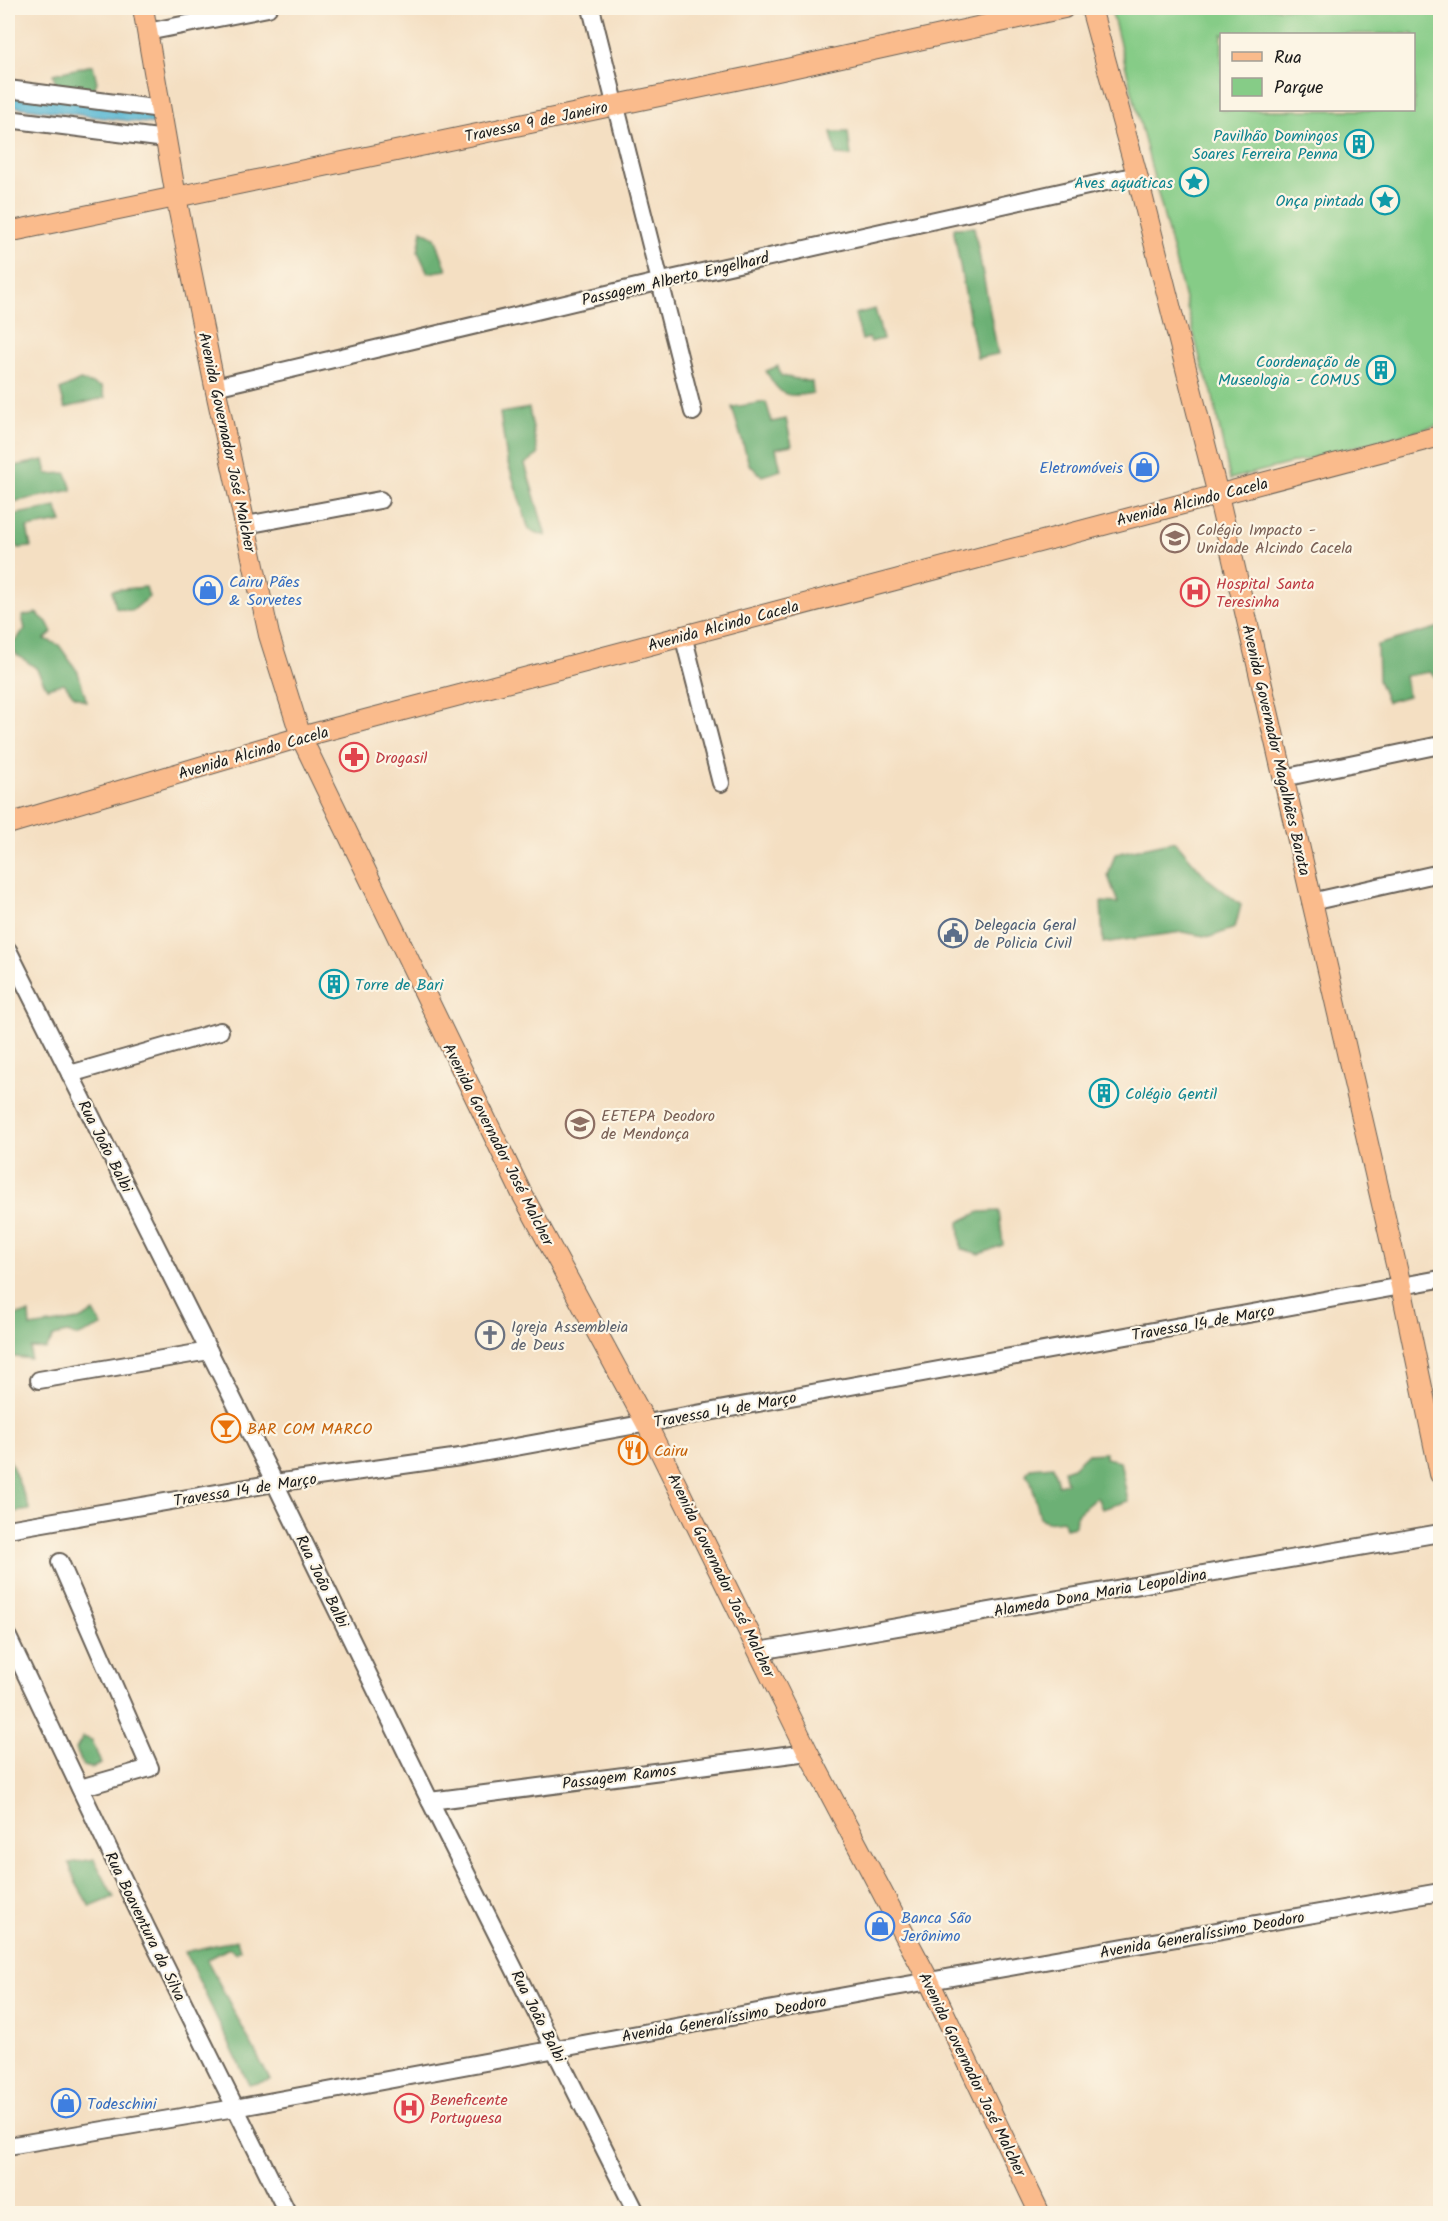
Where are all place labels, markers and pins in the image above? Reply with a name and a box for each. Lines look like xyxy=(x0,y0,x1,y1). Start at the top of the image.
place label: Pavilhão Domingos Soares Ferreira Penna xyxy=(1192,124,1338,167)
building icon: Pavilhão Domingos Soares Ferreira Penna xyxy=(1343,128,1375,160)
place icon: Aves aquáticas xyxy=(1178,166,1210,198)
place label: Aves aquáticas xyxy=(1074,171,1173,196)
place icon: Onça pintada xyxy=(1369,184,1401,216)
place label: Onça pintada xyxy=(1275,189,1364,214)
place label: Coordenação de Museologia - COMUS xyxy=(1218,350,1361,393)
building icon: Coordenação de Museologia - COMUS xyxy=(1365,354,1397,386)
shop icon: Eletromóveis xyxy=(1128,451,1160,483)
place label: Eletromóveis xyxy=(1039,456,1123,481)
place label: Colégio Impacto - Unidade Alcindo Cacela xyxy=(1196,518,1353,561)
school or university icon: Colégio Impacto - Unidade Alcindo Cacela xyxy=(1159,522,1191,554)
place label: Cairu Pães & Sorvetes xyxy=(229,570,302,613)
place label: Hospital Santa Teresinha xyxy=(1216,572,1315,615)
shop icon: Cairu Pães & Sorvetes xyxy=(192,574,224,606)
hospital icon: Hospital Santa Teresinha xyxy=(1179,576,1211,608)
pharmacy icon: Drogasil xyxy=(338,741,370,773)
place label: Drogasil xyxy=(375,746,428,771)
place label: Delegacia Geral de Policia Civil xyxy=(974,913,1076,956)
public building icon: Delegacia Geral de Policia Civil xyxy=(937,917,969,949)
building icon: Torre de Bari xyxy=(318,968,350,1000)
place label: Torre de Bari xyxy=(355,973,445,998)
building icon: Colégio Gentil xyxy=(1088,1077,1120,1109)
place label: Colégio Gentil xyxy=(1125,1082,1217,1107)
place label: EETEPA Deodoro de Mendonça xyxy=(601,1104,715,1147)
school or university icon: EETEPA Deodoro de Mendonça xyxy=(564,1108,596,1140)
place label: Igreja Assembleia de Deus xyxy=(511,1315,628,1358)
church icon: Igreja Assembleia de Deus xyxy=(474,1319,506,1351)
bar icon: BAR COM MARCO xyxy=(210,1412,242,1444)
place label: BAR COM MARCO xyxy=(247,1417,372,1442)
restaurant icon: Cairu xyxy=(617,1434,649,1466)
place label: Cairu xyxy=(654,1439,688,1464)
place label: Banca São Jerônimo xyxy=(901,1906,972,1949)
shop icon: Banca São Jerônimo xyxy=(864,1910,896,1942)
shop icon: Todeschini xyxy=(50,2087,82,2119)
place label: Beneficente Portuguesa xyxy=(430,2088,508,2131)
place label: Todeschini xyxy=(87,2092,158,2117)
hospital icon: Beneficente Portuguesa xyxy=(393,2092,425,2124)

